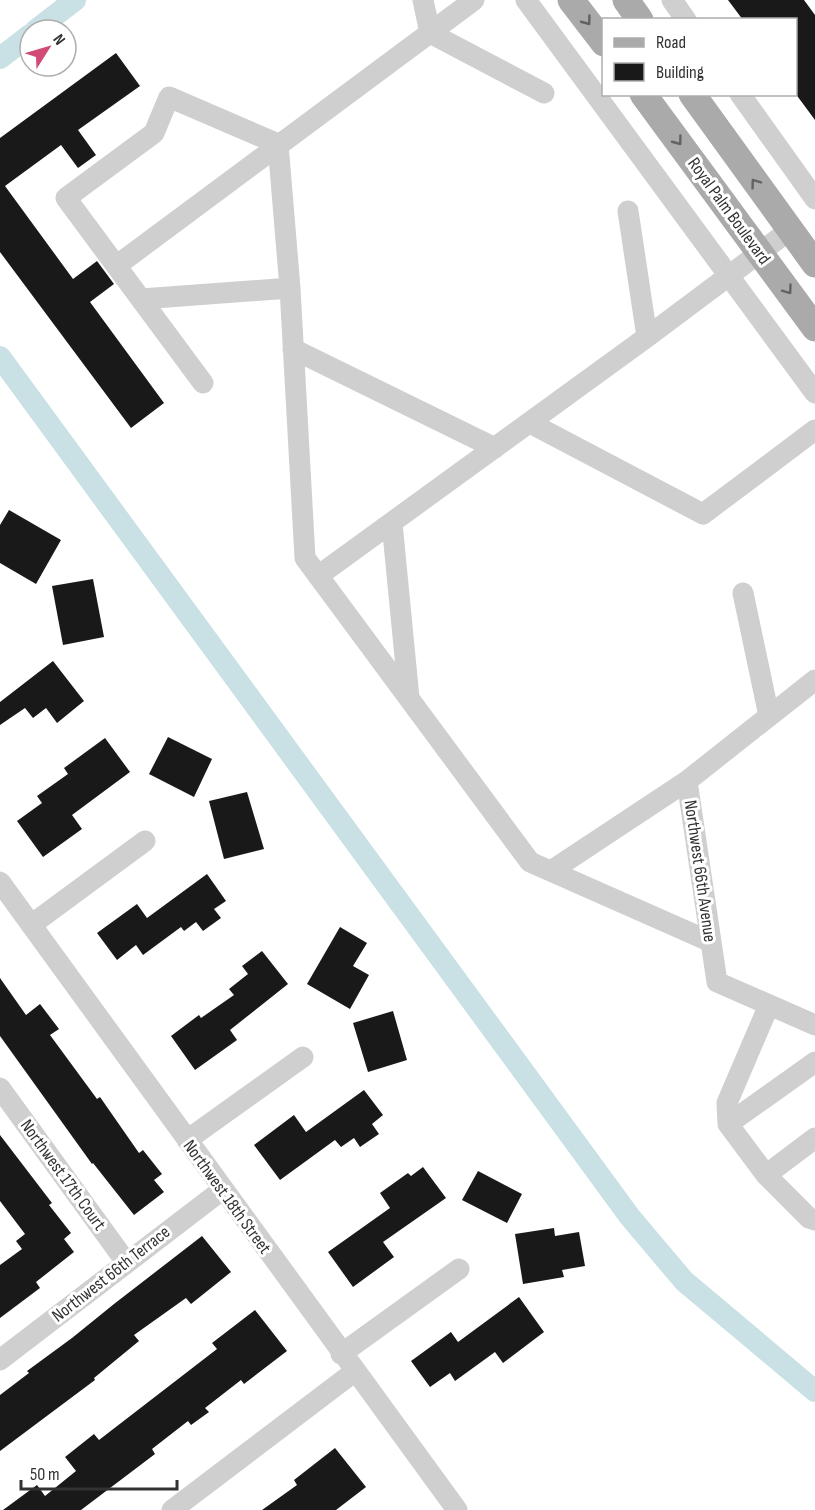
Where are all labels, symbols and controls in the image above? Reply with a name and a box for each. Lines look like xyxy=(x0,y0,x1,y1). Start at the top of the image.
one-way arrow xyxy=(580,15,591,26)
north arrow xyxy=(18,18,78,78)
legend xyxy=(602,18,797,96)
text: N xyxy=(49,31,69,49)
text: Road xyxy=(656,32,686,53)
text: Building xyxy=(656,62,704,83)
one-way arrow xyxy=(671,135,682,146)
street label: Royal Palm Boulevard xyxy=(683,154,775,268)
one-way arrow xyxy=(751,178,762,189)
one-way arrow xyxy=(780,284,791,295)
street label: Northwest 66th Avenue xyxy=(680,799,720,943)
street label: Northwest 17th Court xyxy=(16,1116,110,1235)
street label: Northwest 18th Street xyxy=(179,1136,276,1258)
street label: Northwest 66th Terrace xyxy=(48,1221,174,1327)
scale bar xyxy=(21,1453,177,1491)
text: 50 m xyxy=(30,1464,60,1485)

